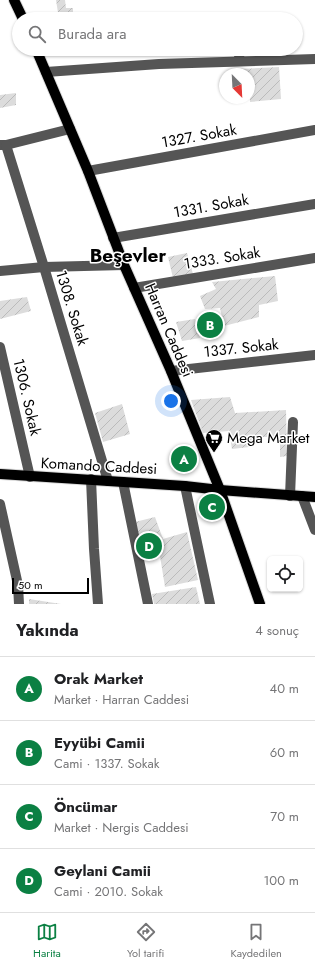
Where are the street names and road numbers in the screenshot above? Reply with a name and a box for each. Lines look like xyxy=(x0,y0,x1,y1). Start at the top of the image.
street label: 1327. Sokak xyxy=(160,119,239,153)
street label: 1331. Sokak xyxy=(172,189,251,223)
street label: 1333. Sokak xyxy=(182,241,262,275)
street label: 1308. Sokak xyxy=(50,268,94,349)
street label: Harran Caddesi xyxy=(139,280,199,380)
street label: 1337. Sokak xyxy=(203,333,280,363)
street label: 1306. Sokak xyxy=(7,356,47,438)
street label: Komando Caddesi xyxy=(40,452,158,480)

